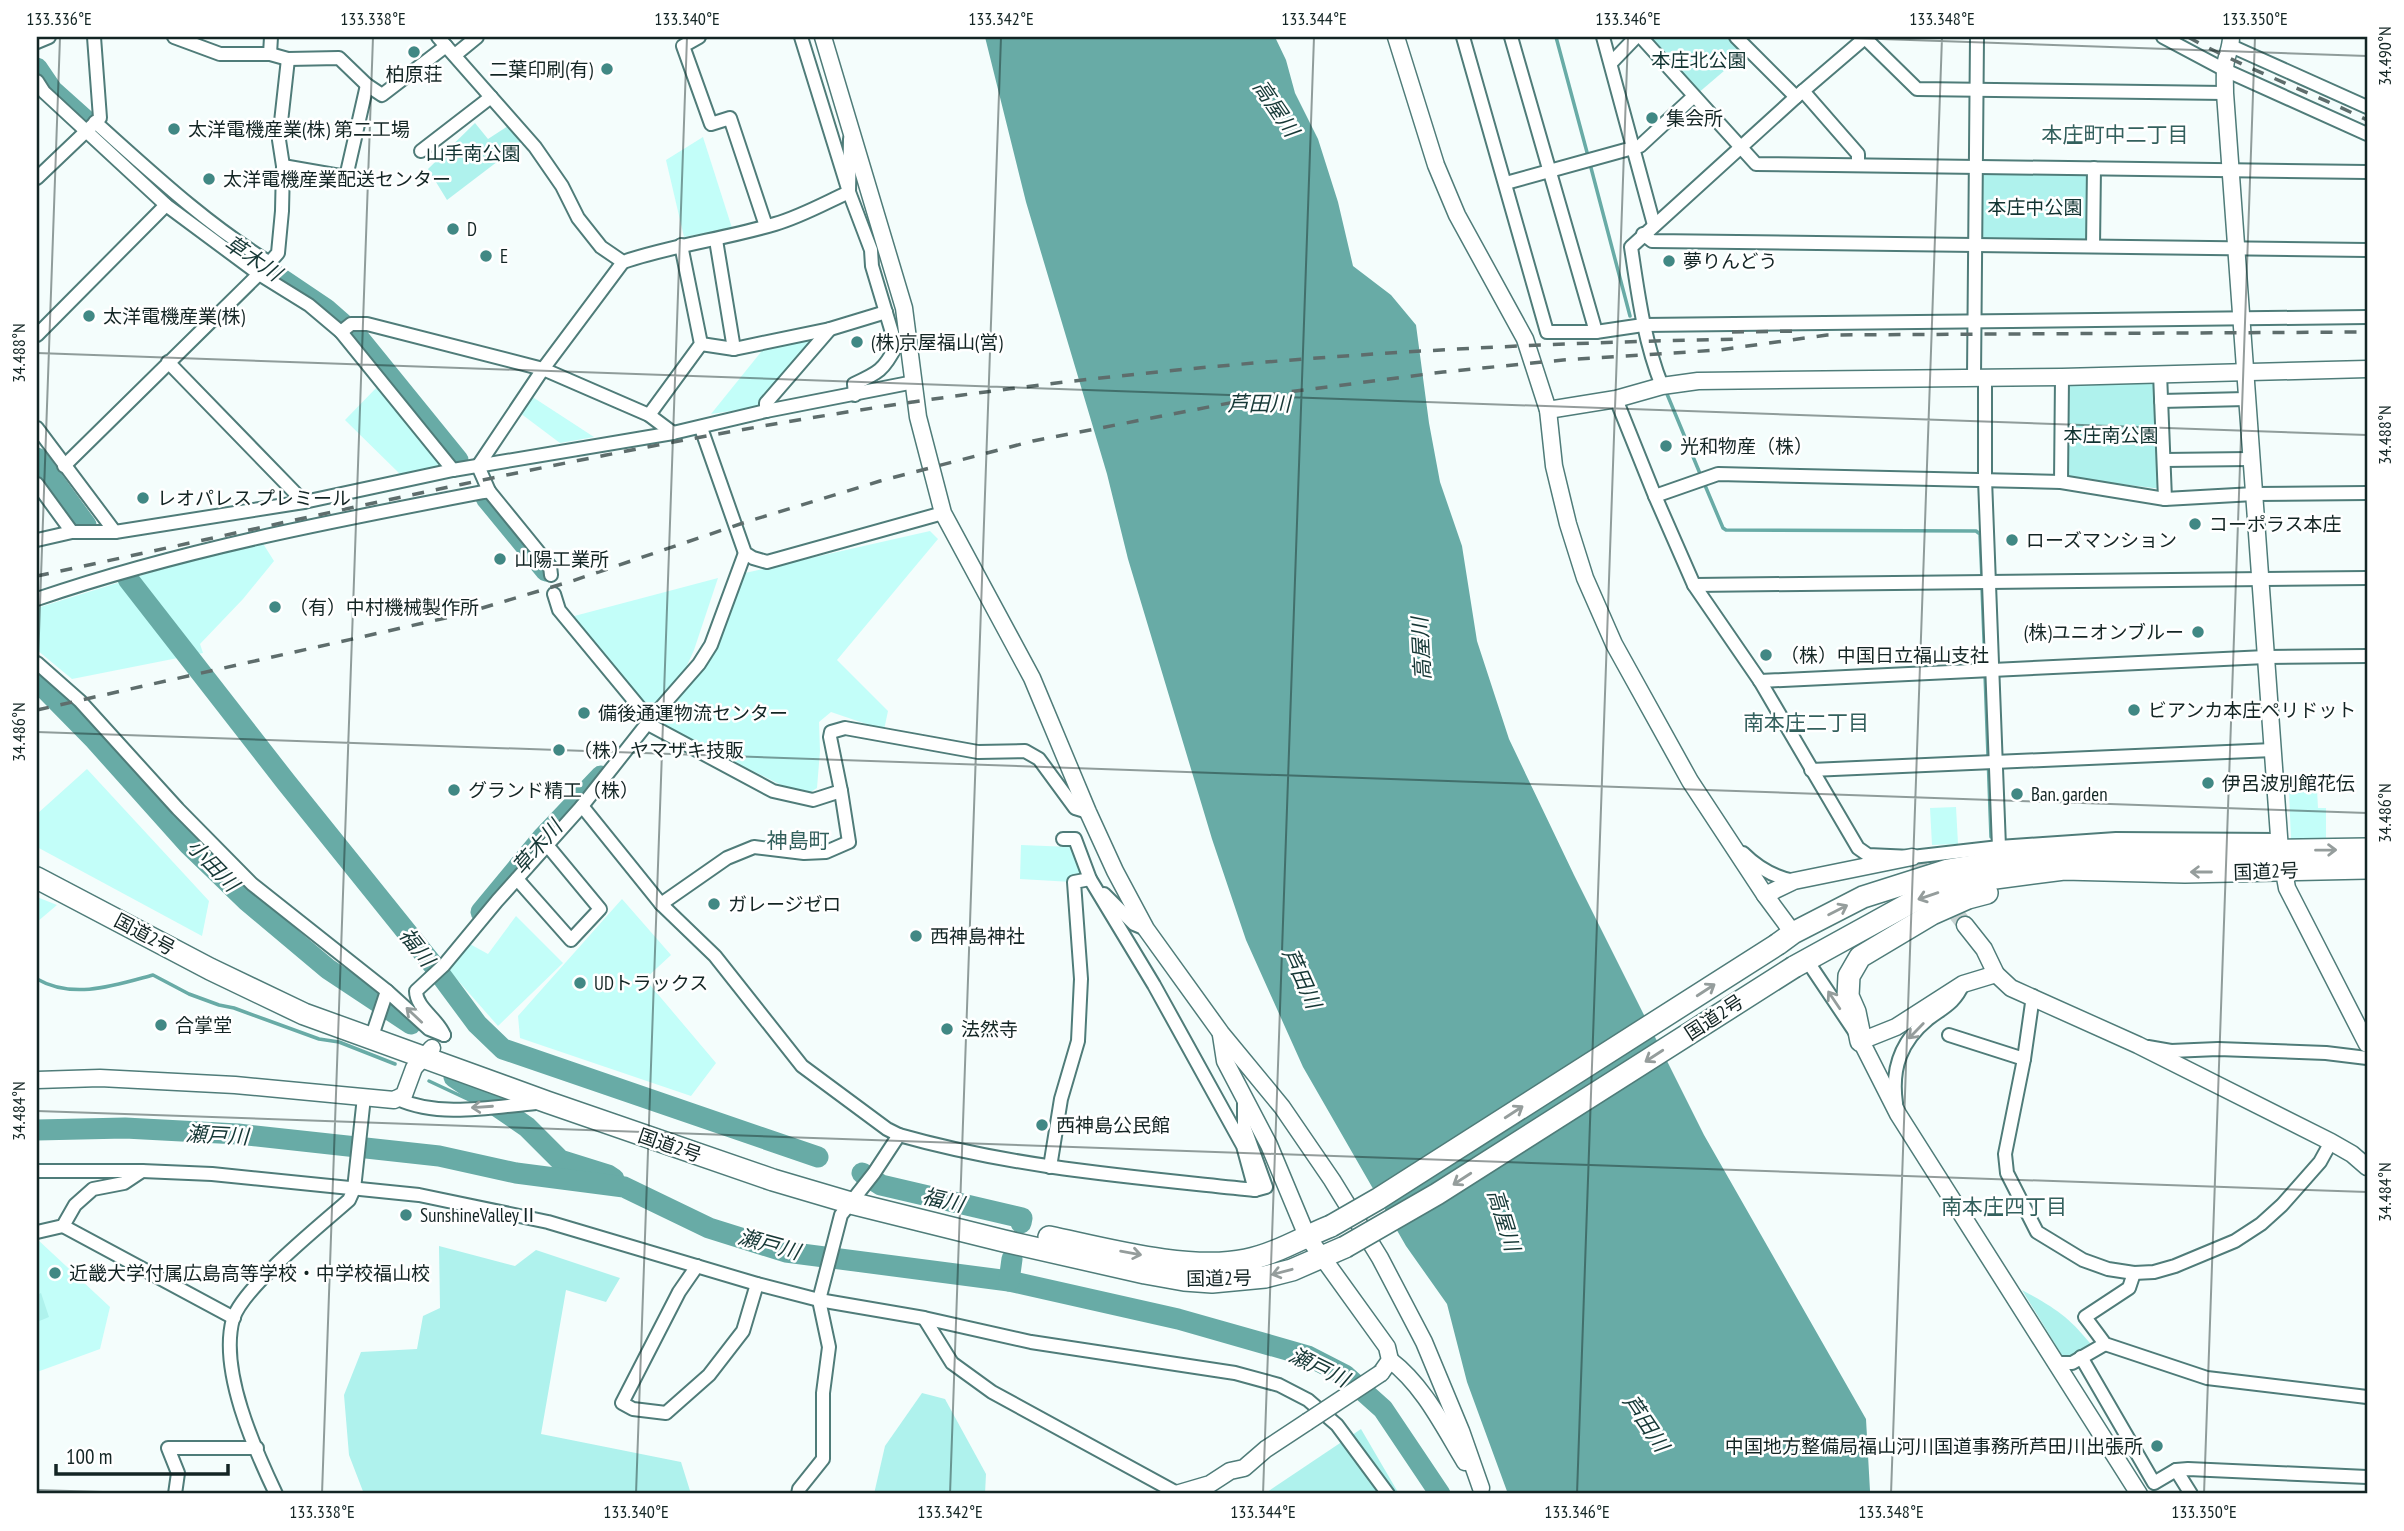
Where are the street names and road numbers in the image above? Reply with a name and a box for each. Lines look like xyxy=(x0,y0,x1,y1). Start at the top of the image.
street label: 国道2号 xyxy=(2233,858,2299,884)
street label: 国道2号 xyxy=(110,908,180,960)
street label: 国道2号 xyxy=(1680,989,1748,1045)
street label: 国道2号 xyxy=(635,1123,705,1167)
street label: 国道2号 xyxy=(1186,1265,1252,1291)

